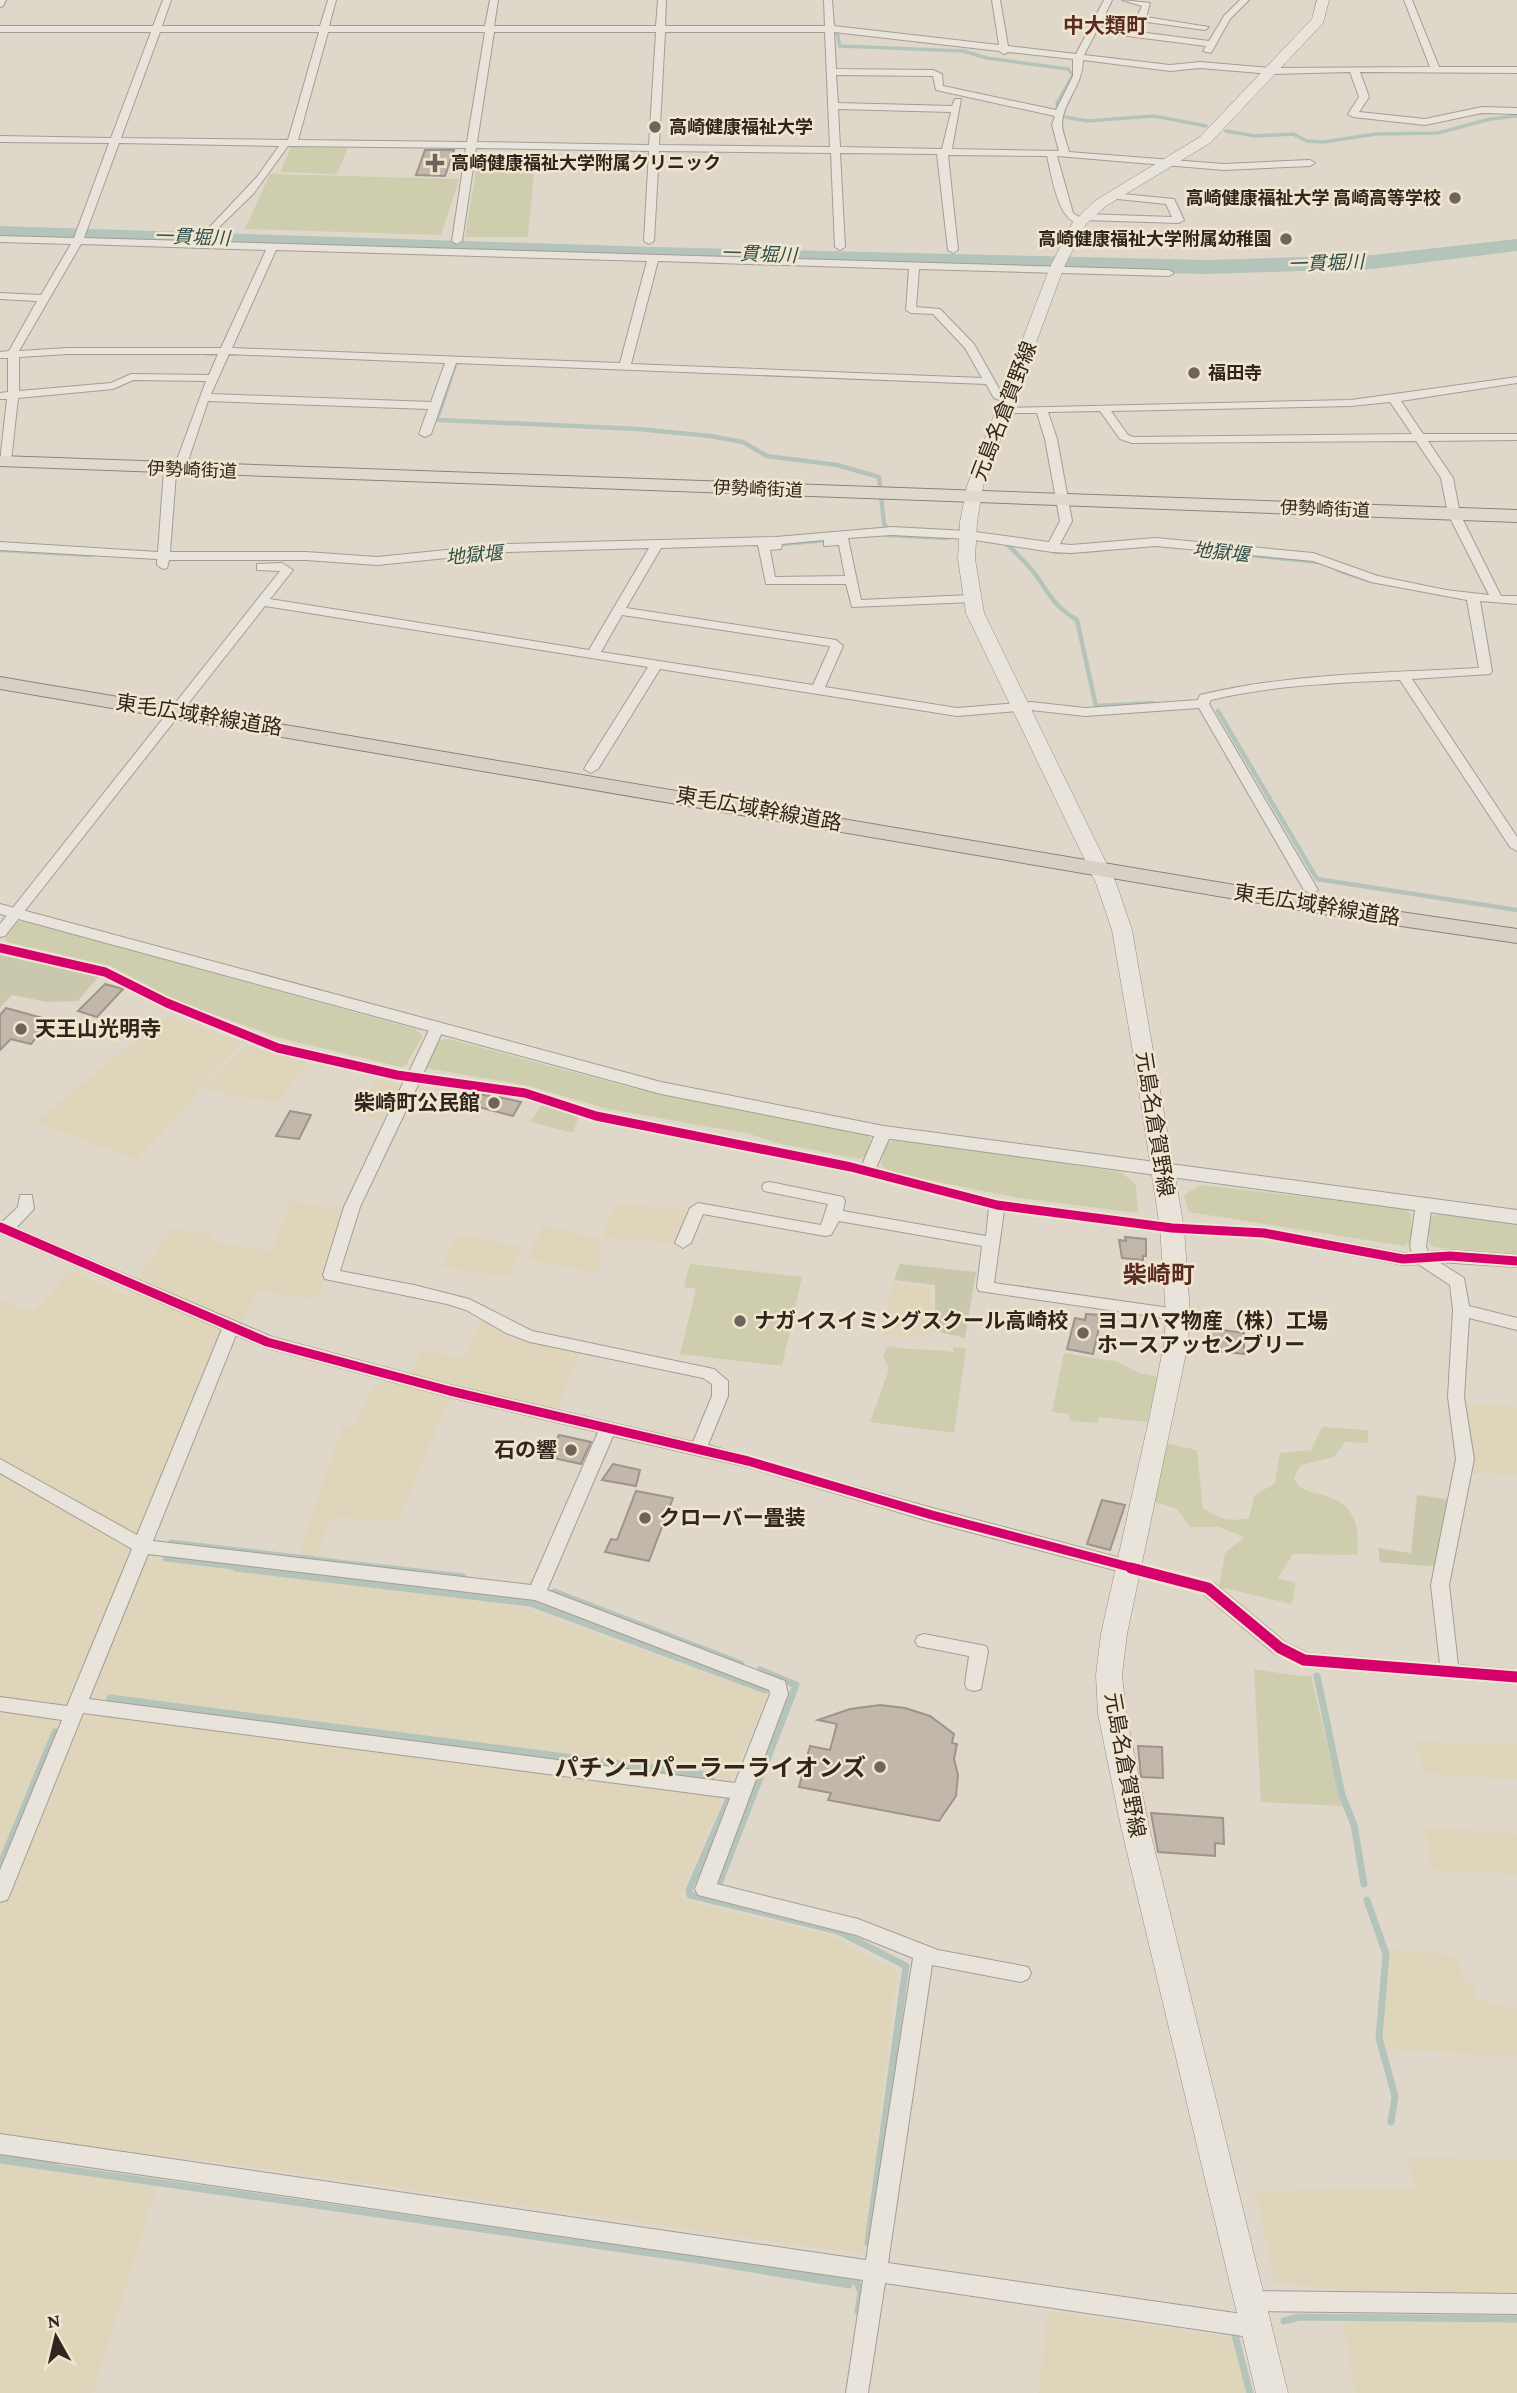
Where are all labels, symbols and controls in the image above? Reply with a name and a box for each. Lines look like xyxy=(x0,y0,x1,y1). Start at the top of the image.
district label: 中大類町 xyxy=(1063,14,1147,38)
place label: 高崎健康福祉大学 xyxy=(669,117,813,137)
marker: 高崎健康福祉大学 xyxy=(647,119,663,135)
marker: 高崎健康福祉大学附属クリニック xyxy=(425,153,445,173)
place label: 高崎健康福祉大学附属クリニック xyxy=(451,153,721,173)
place label: 高崎健康福祉大学 高崎高等学校 xyxy=(1186,188,1441,208)
marker: 高崎健康福祉大学 高崎高等学校 xyxy=(1447,190,1463,206)
water label: 一貫堀川 xyxy=(154,225,232,249)
place label: 高崎健康福祉大学附属幼稚園 xyxy=(1038,229,1272,249)
marker: 高崎健康福祉大学附属幼稚園 xyxy=(1278,231,1294,247)
water label: 一貫堀川 xyxy=(721,242,799,266)
water label: 一貫堀川 xyxy=(1288,251,1366,275)
street label: 元島名倉賀野線 xyxy=(966,338,1042,484)
place label: 福田寺 xyxy=(1208,363,1262,383)
marker: 福田寺 xyxy=(1186,365,1202,381)
street label: 伊勢崎街道 xyxy=(147,458,237,482)
street label: 伊勢崎街道 xyxy=(713,477,803,501)
street label: 伊勢崎街道 xyxy=(1280,497,1370,521)
water label: 地獄堰 xyxy=(1192,539,1253,566)
water label: 地獄堰 xyxy=(445,542,506,568)
street label: 東毛広域幹線道路 xyxy=(114,690,284,740)
street label: 東毛広域幹線道路 xyxy=(674,783,844,835)
street label: 東毛広域幹線道路 xyxy=(1232,880,1402,930)
place label: 天王山光明寺 xyxy=(35,1017,161,1041)
marker: 天王山光明寺 xyxy=(13,1021,29,1037)
street label: 元島名倉賀野線 xyxy=(1132,1050,1178,1198)
place label: 柴崎町公民館 xyxy=(354,1091,480,1115)
marker: 柴崎町公民館 xyxy=(486,1095,502,1111)
district label: 柴崎町 xyxy=(1123,1261,1195,1288)
place label: ナガイスイミングスクール高崎校 xyxy=(754,1309,1068,1333)
place label: ヨコハマ物産（株）工場 ホースアッセンブリー xyxy=(1097,1309,1328,1357)
marker: ナガイスイミングスクール高崎校 xyxy=(732,1313,748,1329)
marker: ヨコハマ物産（株）工場 ホースアッセンブリー xyxy=(1075,1325,1091,1341)
place label: 石の響 xyxy=(494,1438,557,1462)
marker: 石の響 xyxy=(563,1442,579,1458)
place label: クローバー畳装 xyxy=(659,1506,806,1530)
marker: クローバー畳装 xyxy=(637,1510,653,1526)
street label: 元島名倉賀野線 xyxy=(1100,1691,1150,1839)
place label: パチンコパーラーライオンズ xyxy=(554,1754,866,1781)
marker: パチンコパーラーライオンズ xyxy=(872,1759,888,1775)
north arrow xyxy=(21,2302,91,2372)
text: N xyxy=(46,2309,62,2332)

